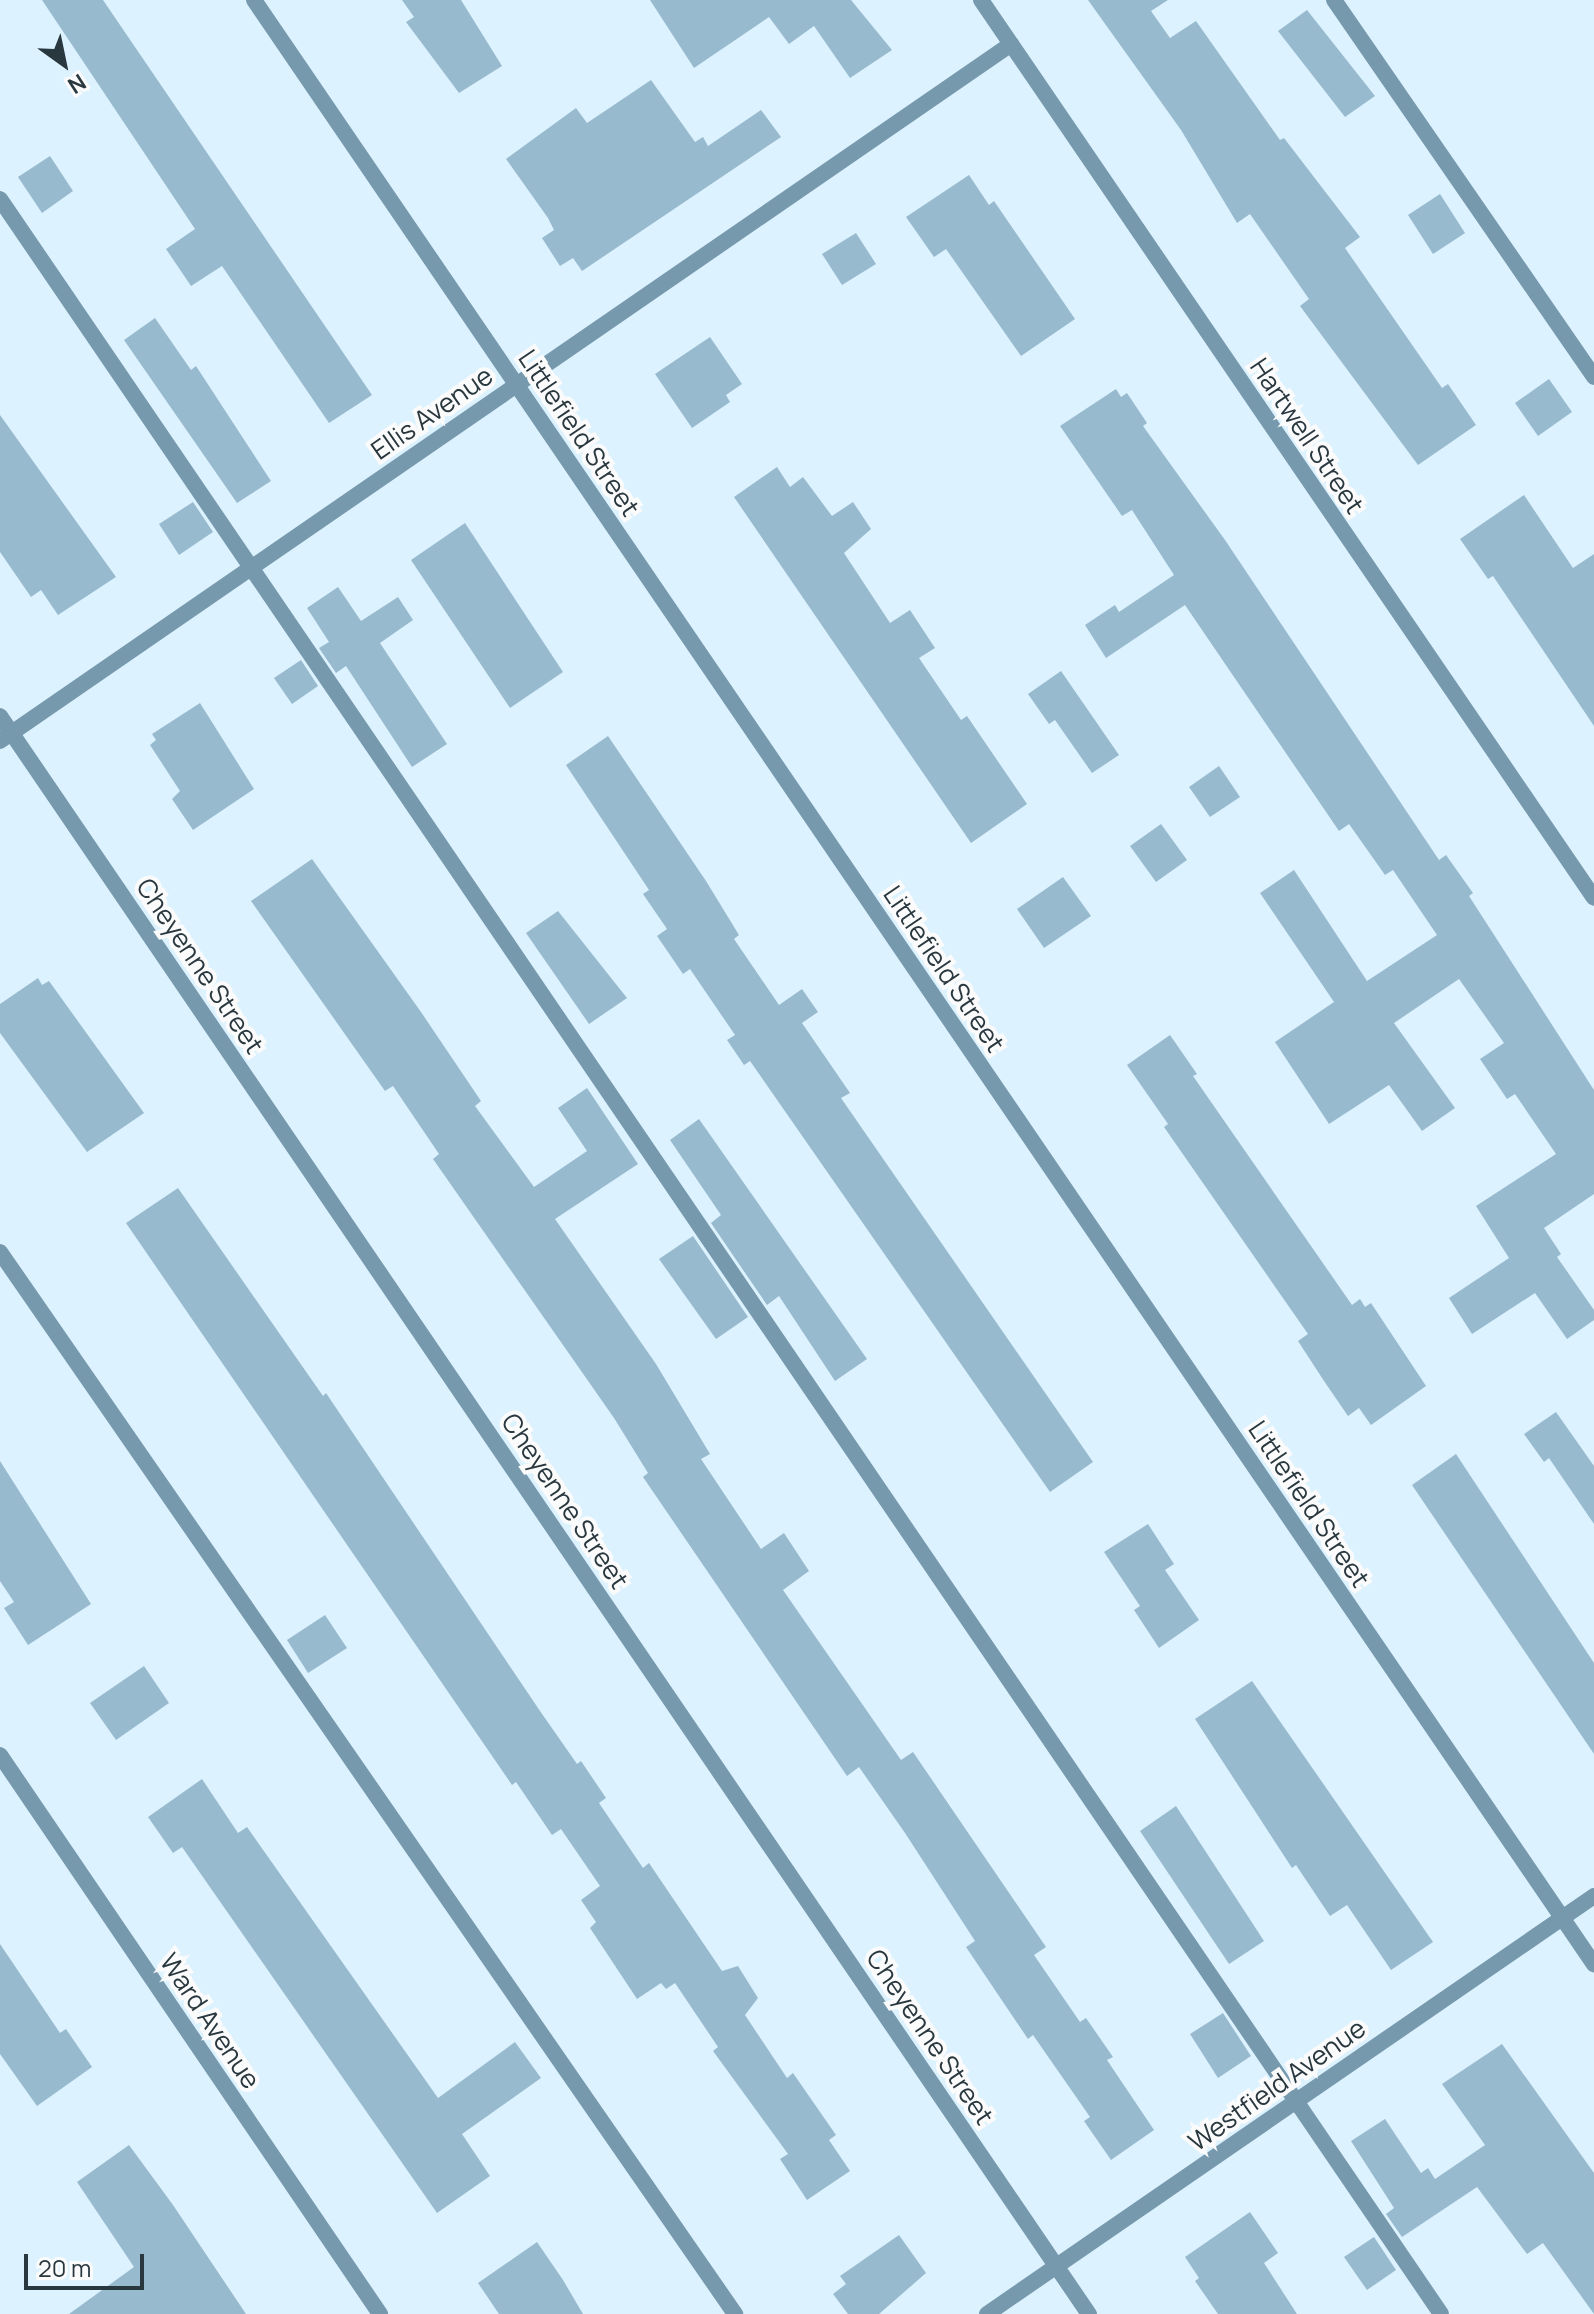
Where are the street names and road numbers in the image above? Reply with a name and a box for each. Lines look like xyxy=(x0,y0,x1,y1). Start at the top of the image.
street label: Littlefield Street xyxy=(512,344,646,522)
street label: Hartwell Street xyxy=(1244,353,1370,519)
street label: Ellis Avenue xyxy=(365,360,499,466)
street label: Cheyenne Street xyxy=(130,872,270,1060)
street label: Littlefield Street xyxy=(877,880,1011,1058)
street label: Cheyenne Street xyxy=(495,1407,635,1595)
street label: Littlefield Street xyxy=(1242,1415,1376,1593)
street label: Cheyenne Street xyxy=(860,1943,1000,2131)
street label: Ward Avenue xyxy=(153,1947,267,2095)
street label: Westfield Avenue xyxy=(1183,2012,1371,2158)

